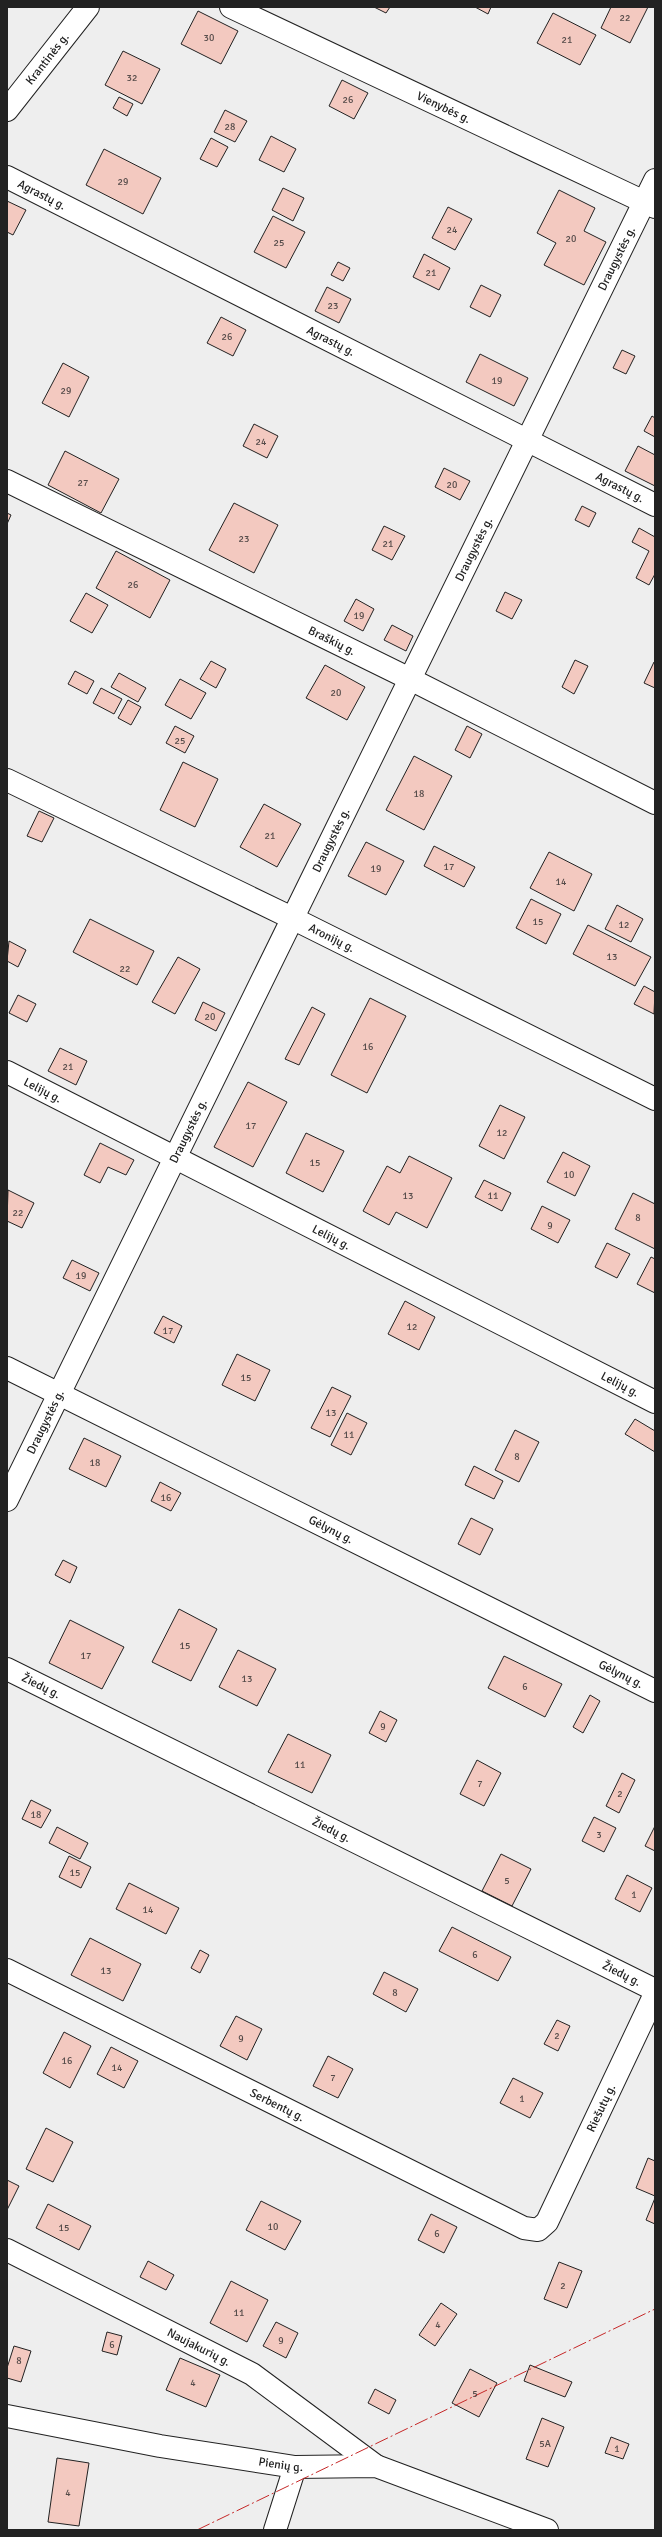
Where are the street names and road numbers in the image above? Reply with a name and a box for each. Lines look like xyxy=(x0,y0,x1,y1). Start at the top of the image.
street label: Krantinės g. xyxy=(23,30,73,88)
street label: Vienybės g. xyxy=(414,89,473,127)
street label: Agrastų g. xyxy=(15,177,68,214)
street label: Draugystės g. xyxy=(595,224,639,293)
street label: Agrastų g. xyxy=(304,323,357,360)
street label: Agrastų g. xyxy=(593,469,646,506)
street label: Draugystės g. xyxy=(452,515,496,584)
street label: Braškių g. xyxy=(306,623,358,659)
street label: Draugystės g. xyxy=(309,806,353,875)
street label: Aronijų g. xyxy=(306,920,357,956)
street label: Lelijų g. xyxy=(21,1075,64,1107)
street label: Draugystės g. xyxy=(167,1097,211,1166)
street label: Lelijų g. xyxy=(310,1222,353,1254)
street label: Lelijų g. xyxy=(598,1369,641,1401)
street label: Draugystės g. xyxy=(24,1388,68,1457)
street label: Gėlynų g. xyxy=(306,1513,356,1547)
street label: Gėlynų g. xyxy=(596,1657,646,1692)
street label: Žiedų g. xyxy=(19,1670,63,1702)
street label: Žiedų g. xyxy=(309,1814,353,1846)
street label: Žiedų g. xyxy=(600,1958,643,1990)
street label: Riešutų g. xyxy=(584,2082,619,2135)
street label: Serbentų g. xyxy=(247,2085,307,2125)
street label: Naujakurių g. xyxy=(164,2325,233,2370)
street label: Pienių g. xyxy=(257,2454,303,2475)

